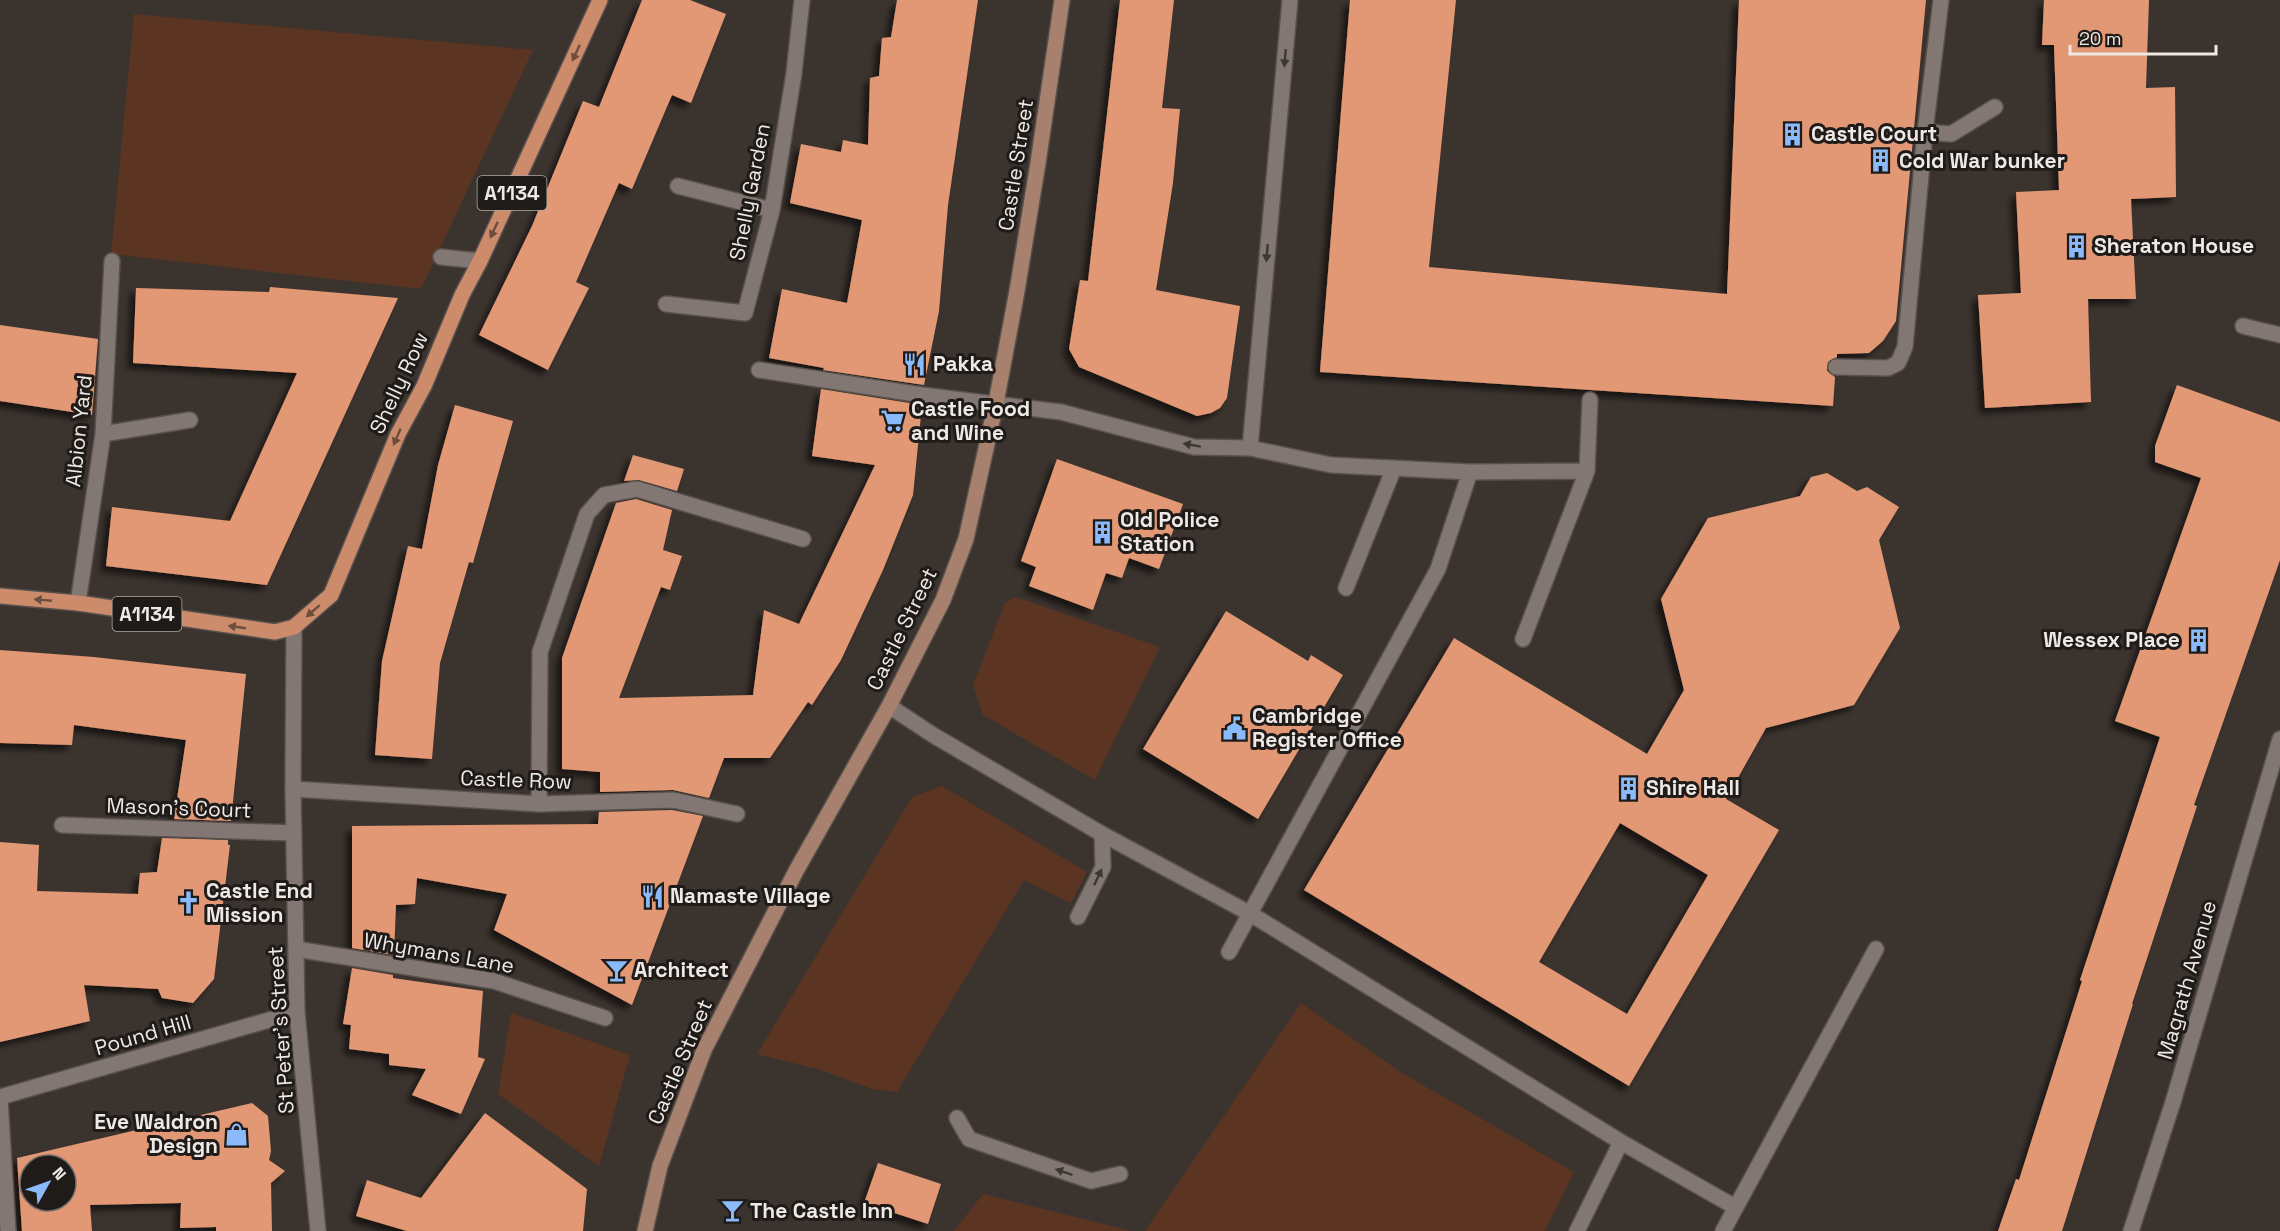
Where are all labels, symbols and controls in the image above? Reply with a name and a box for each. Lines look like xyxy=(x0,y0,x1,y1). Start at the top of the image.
scale bar xyxy=(2070,18,2216,56)
text: 20 m xyxy=(2079,27,2122,50)
one-way arrow xyxy=(571,45,580,62)
one-way arrow xyxy=(1280,49,1290,68)
street label: Castle Street xyxy=(992,97,1039,233)
place label: Castle Court xyxy=(1811,120,1937,147)
street label: Shelly Garden xyxy=(723,121,776,263)
building icon: Castle Court xyxy=(1780,121,1806,147)
place label: Cold War bunker xyxy=(1899,147,2065,174)
building icon: Cold War bunker xyxy=(1868,148,1894,174)
road number: A1134 xyxy=(478,176,546,210)
one-way arrow xyxy=(490,222,499,239)
place label: Sheraton House xyxy=(2094,232,2254,259)
building icon: Sheraton House xyxy=(2063,233,2089,259)
one-way arrow xyxy=(1263,243,1272,262)
street label: Shelly Row xyxy=(363,327,434,438)
place label: Pakka xyxy=(933,350,993,377)
restaurant icon: Pakka xyxy=(902,351,928,377)
street label: Albion Yard xyxy=(59,374,98,488)
place label: Castle Food and Wine xyxy=(911,395,1030,446)
supermarket icon: Castle Food and Wine xyxy=(880,408,906,434)
one-way arrow xyxy=(392,429,401,446)
one-way arrow xyxy=(1182,441,1201,450)
place label: Old Police Station xyxy=(1120,506,1219,557)
building icon: Old Police Station xyxy=(1089,519,1115,545)
street label: Castle Street xyxy=(860,563,943,695)
one-way arrow xyxy=(34,595,53,605)
road number: A1134 xyxy=(112,597,182,631)
one-way arrow xyxy=(306,604,321,617)
one-way arrow xyxy=(227,622,246,631)
place label: Wessex Place xyxy=(2043,626,2180,653)
building icon: Wessex Place xyxy=(2185,627,2211,653)
place label: Cambridge Register Office xyxy=(1252,702,1402,753)
public building icon: Cambridge Register Office xyxy=(1221,715,1247,741)
street label: Castle Row xyxy=(460,764,572,795)
place label: Shire Hall xyxy=(1646,774,1740,801)
building icon: Shire Hall xyxy=(1615,775,1641,801)
street label: Mason's Court xyxy=(106,791,252,824)
one-way arrow xyxy=(1094,869,1103,886)
place label: Castle End Mission xyxy=(206,877,313,928)
place label: Namaste Village xyxy=(670,882,831,909)
restaurant icon: Namaste Village xyxy=(639,883,665,909)
church icon: Castle End Mission xyxy=(175,890,201,916)
street label: Magrath Avenue xyxy=(2151,897,2222,1063)
street label: Whymans Lane xyxy=(362,926,516,979)
street label: St Peter's Street xyxy=(261,945,300,1115)
place label: Architect xyxy=(634,956,729,983)
bar icon: Architect xyxy=(603,957,629,983)
street label: Castle Street xyxy=(641,995,718,1128)
street label: Pound Hill xyxy=(91,1008,194,1061)
place label: Eve Waldron Design xyxy=(94,1108,218,1159)
shop icon: Eve Waldron Design xyxy=(223,1121,249,1147)
north arrow xyxy=(18,1153,78,1213)
text: N xyxy=(48,1163,71,1185)
one-way arrow xyxy=(1055,1166,1073,1176)
place label: The Castle Inn xyxy=(750,1197,893,1224)
bar icon: The Castle Inn xyxy=(719,1198,745,1224)

